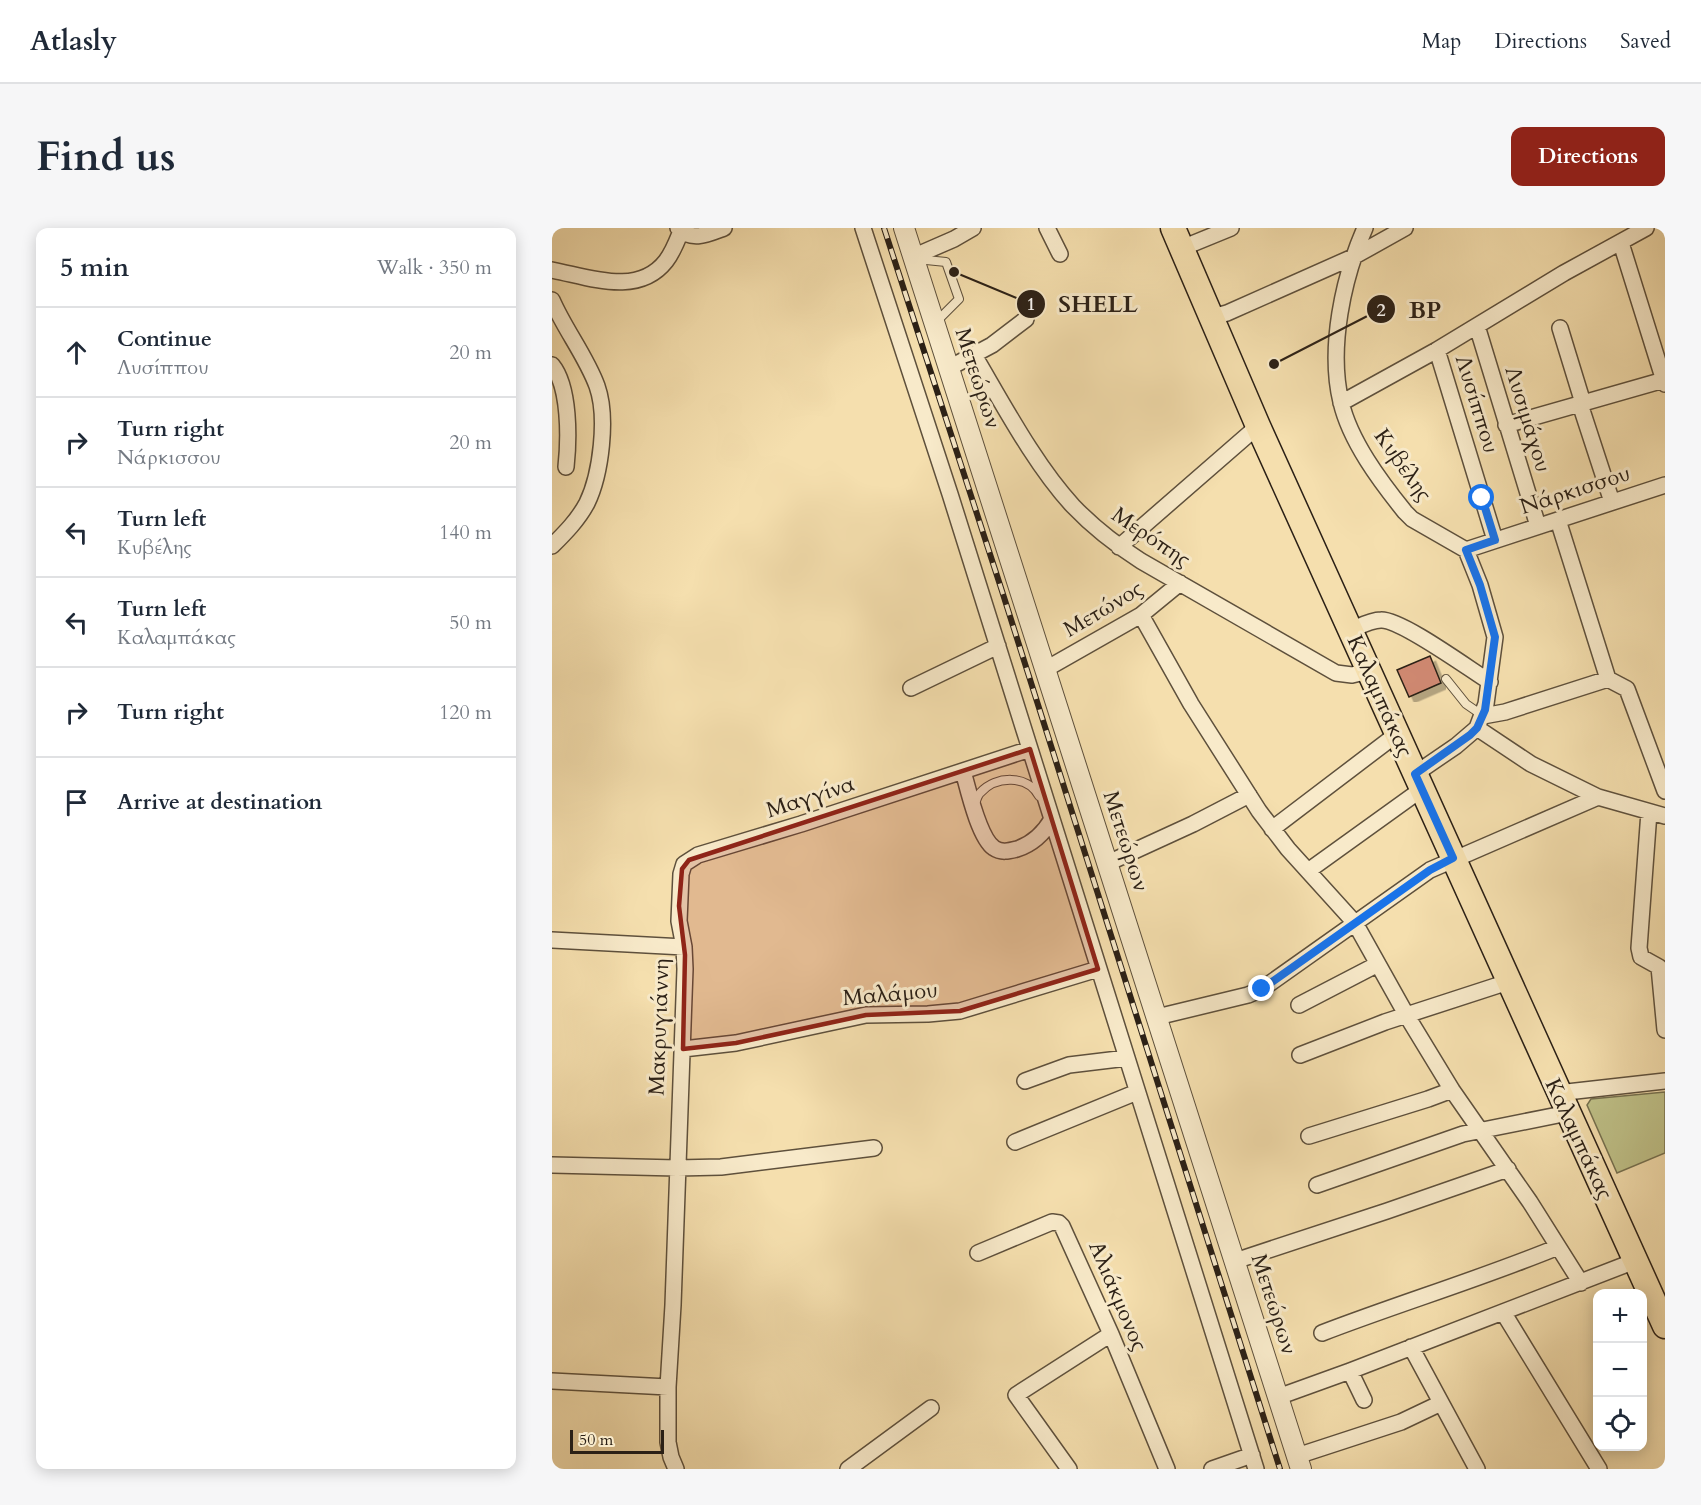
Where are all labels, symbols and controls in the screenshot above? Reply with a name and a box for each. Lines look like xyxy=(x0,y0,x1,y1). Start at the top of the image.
text: Atlasly xyxy=(30,22,117,60)
text: Map xyxy=(1421,27,1461,56)
text: Directions xyxy=(1494,27,1587,56)
text: Saved xyxy=(1620,27,1671,56)
button: Directions xyxy=(1511,127,1665,186)
text: Find us xyxy=(36,128,176,185)
text: 5 min xyxy=(60,250,129,285)
text: Walk · 350 m xyxy=(377,254,492,281)
callout: SHELL xyxy=(1016,283,1150,325)
text: SHELL xyxy=(1058,288,1139,321)
callout: BP xyxy=(1366,288,1453,330)
text: 1 xyxy=(1026,292,1036,317)
text: BP xyxy=(1409,294,1441,327)
text: 2 xyxy=(1376,298,1386,323)
text: Continue xyxy=(117,324,212,354)
street label: Μετεώρων xyxy=(948,324,1008,432)
icon: ahead xyxy=(60,336,93,369)
text: 20 m xyxy=(449,339,492,366)
street label: Λυσίππου xyxy=(1448,351,1506,457)
text: Λυσίππου xyxy=(117,354,209,381)
street label: Λυσιμάχου xyxy=(1498,362,1558,476)
text: Turn right xyxy=(117,414,224,444)
street label: Κυβέλης xyxy=(1367,423,1439,507)
icon: right xyxy=(60,426,93,459)
text: 20 m xyxy=(449,429,492,456)
text: Νάρκισσου xyxy=(117,444,221,471)
street label: Νάρκισσου xyxy=(1516,458,1634,522)
route start xyxy=(1468,484,1494,510)
street label: Μερόπης xyxy=(1106,500,1196,574)
text: Turn left xyxy=(117,504,206,534)
icon: left xyxy=(60,516,93,549)
text: 140 m xyxy=(439,519,492,546)
text: Κυβέλης xyxy=(117,534,192,561)
street label: Μετώνος xyxy=(1058,574,1148,644)
text: Turn left xyxy=(117,594,206,624)
icon: left xyxy=(60,606,93,639)
text: 50 m xyxy=(449,609,492,636)
text: Καλαμπάκας xyxy=(117,624,236,651)
street label: Καλαμπάκας xyxy=(1340,630,1420,762)
icon: right xyxy=(60,696,93,729)
text: Turn right xyxy=(117,697,224,727)
text: 120 m xyxy=(439,699,492,726)
street label: Μαγγίνα xyxy=(762,769,858,825)
icon: arrive xyxy=(60,786,93,819)
text: Arrive at destination xyxy=(117,787,322,817)
street label: Μετεώρων xyxy=(1096,787,1156,895)
street label: Μακρυγιάννη xyxy=(642,958,676,1096)
street label: Μαλάμου xyxy=(841,975,939,1013)
route end xyxy=(1248,975,1274,1001)
street label: Καλαμπάκας xyxy=(1538,1073,1620,1205)
street label: Αλιάκμονος xyxy=(1081,1237,1155,1355)
street label: Μετεώρων xyxy=(1244,1250,1304,1358)
map controls xyxy=(1593,1289,1647,1451)
button: + xyxy=(1593,1289,1647,1343)
button: − xyxy=(1593,1343,1647,1397)
button: locate xyxy=(1593,1397,1647,1451)
scale bar xyxy=(570,1427,664,1454)
text: 50 m xyxy=(579,1429,613,1451)

